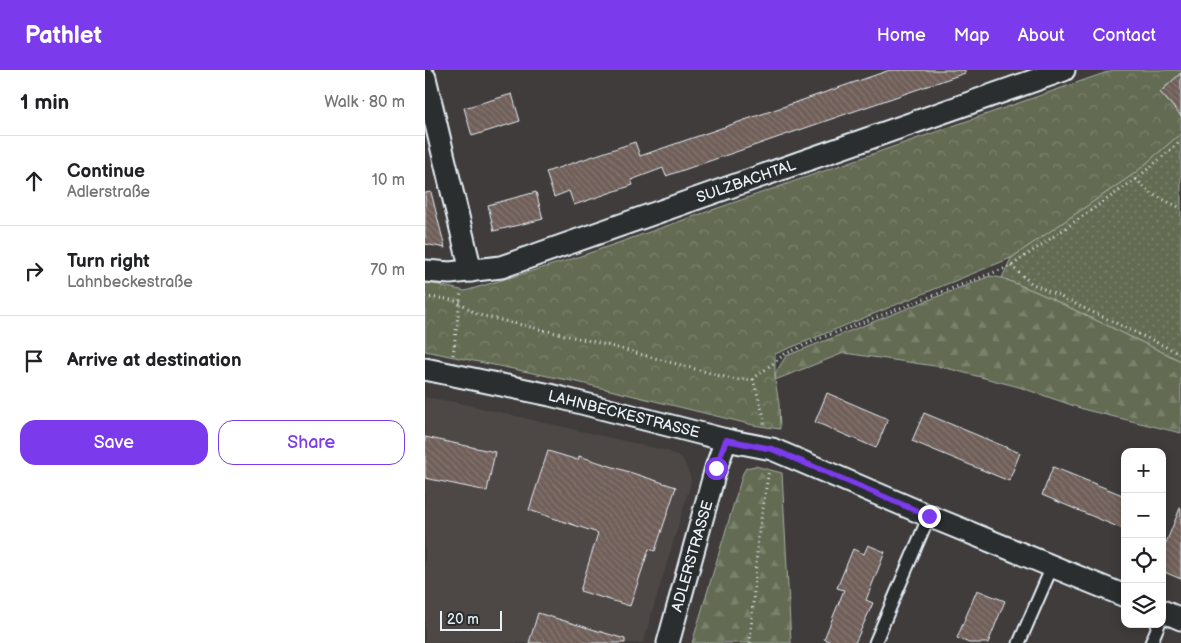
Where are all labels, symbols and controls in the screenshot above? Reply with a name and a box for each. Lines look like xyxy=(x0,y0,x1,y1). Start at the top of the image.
text: Pathlet xyxy=(25,21,102,50)
text: Home xyxy=(877,25,926,46)
text: Map xyxy=(954,25,990,46)
text: About xyxy=(1018,25,1065,46)
text: Contact xyxy=(1093,25,1156,46)
text: 1 min xyxy=(20,90,69,115)
text: Walk · 80 m xyxy=(324,93,405,112)
street label: SULZBACHTAL xyxy=(694,155,799,207)
text: Continue xyxy=(67,160,145,183)
icon: ahead xyxy=(20,167,48,195)
text: 10 m xyxy=(372,171,405,190)
text: Adlerstraße xyxy=(67,183,150,202)
text: Turn right xyxy=(67,250,150,273)
icon: right xyxy=(20,257,48,285)
text: 70 m xyxy=(370,261,405,280)
text: Lahnbeckestraße xyxy=(67,273,193,292)
icon: arrive xyxy=(20,347,48,375)
text: Arrive at destination xyxy=(67,349,242,372)
street label: LAHNBECKESTRASSE xyxy=(546,386,702,443)
button: Save xyxy=(20,420,208,465)
button: Share xyxy=(218,420,405,465)
map controls xyxy=(1121,448,1166,628)
button: + xyxy=(1121,448,1166,493)
route start xyxy=(705,457,728,480)
button: − xyxy=(1121,493,1166,538)
street label: ADLERSTRASSE xyxy=(668,498,717,614)
route end xyxy=(918,505,941,528)
button: locate xyxy=(1121,538,1166,583)
button: layers xyxy=(1121,583,1166,628)
scale bar xyxy=(440,608,503,631)
text: 20 m xyxy=(447,611,479,628)

